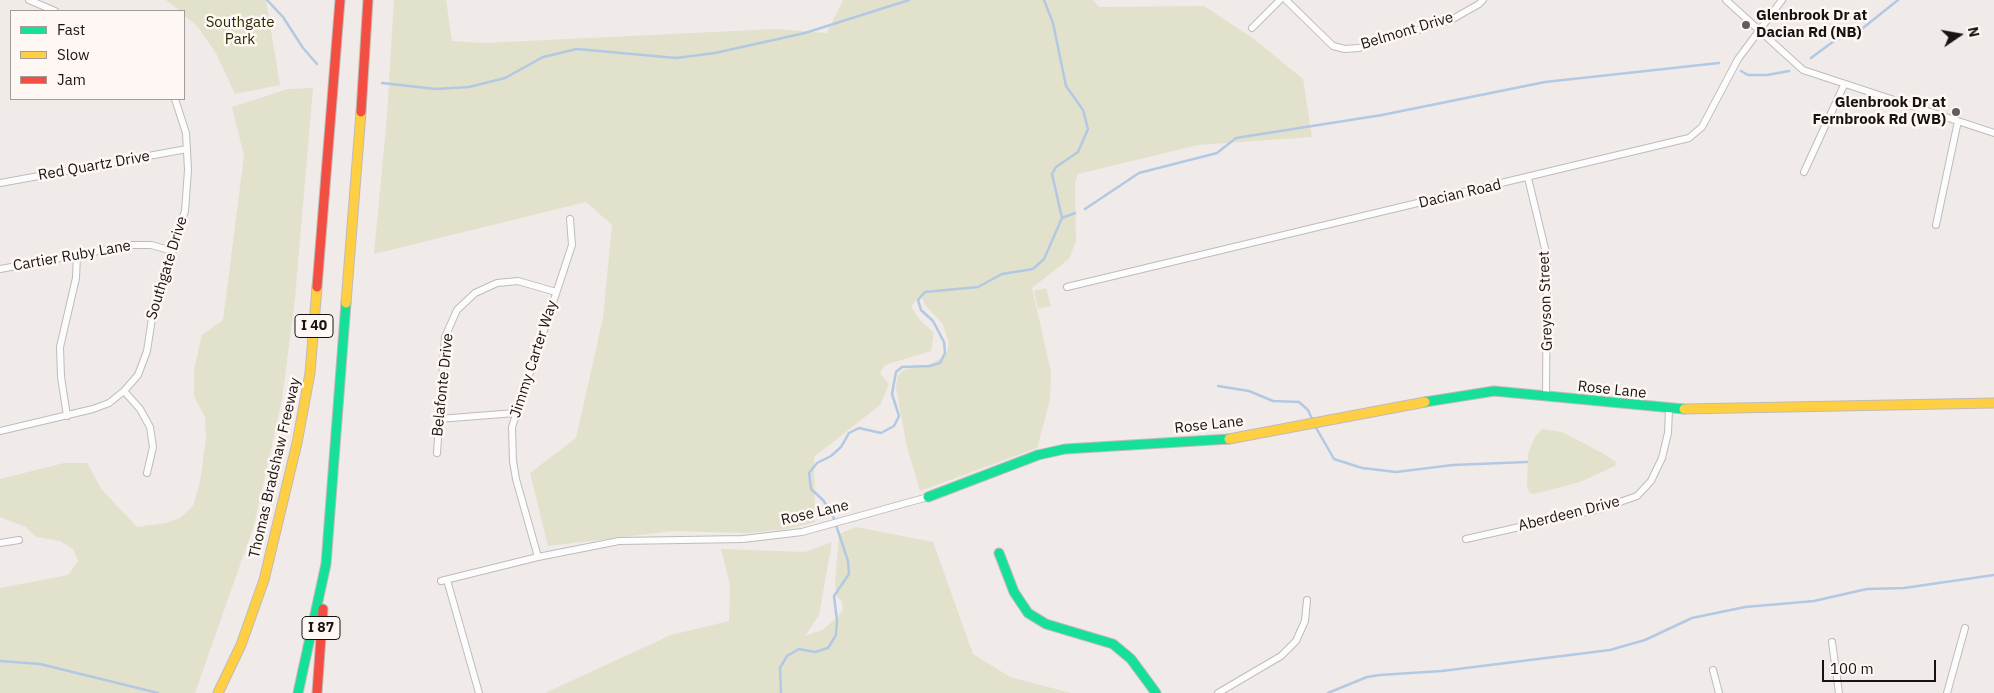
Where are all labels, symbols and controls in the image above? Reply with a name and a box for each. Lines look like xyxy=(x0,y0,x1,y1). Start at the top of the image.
place label: Glenbrook Dr at Dacian Rd (NB) xyxy=(1756,7,1867,42)
street label: Belmont Drive xyxy=(1359,8,1455,54)
legend xyxy=(10,10,185,100)
north arrow xyxy=(1934,10,1984,60)
park label: Southgate Park xyxy=(206,14,274,49)
marker: Glenbrook Dr at Dacian Rd (NB) xyxy=(1740,19,1752,31)
text: Fast xyxy=(57,20,85,39)
text: N xyxy=(1964,25,1984,39)
text: Slow xyxy=(57,45,90,64)
text: Jam xyxy=(57,70,86,89)
place label: Glenbrook Dr at Fernbrook Rd (WB) xyxy=(1812,94,1946,129)
marker: Glenbrook Dr at Fernbrook Rd (WB) xyxy=(1950,106,1962,118)
street label: Red Quartz Drive xyxy=(37,147,151,185)
street label: Dacian Road xyxy=(1417,176,1503,212)
street label: Southgate Drive xyxy=(143,214,191,322)
street label: Cartier Ruby Lane xyxy=(12,237,132,275)
street label: Greyson Street xyxy=(1535,251,1557,351)
street label: Jimmy Carter Way xyxy=(507,298,561,420)
road number: I 40 xyxy=(295,314,333,338)
street label: Belafonte Drive xyxy=(429,333,457,437)
street label: Thomas Bradshaw Freeway xyxy=(245,376,305,560)
street label: Rose Lane xyxy=(1577,377,1647,403)
street label: Rose Lane xyxy=(1174,412,1244,438)
street label: Aberdeen Drive xyxy=(1516,493,1622,535)
street label: Rose Lane xyxy=(779,496,851,530)
road number: I 87 xyxy=(302,616,340,640)
scale bar xyxy=(1824,650,1938,682)
text: 100 m xyxy=(1830,659,1874,678)

